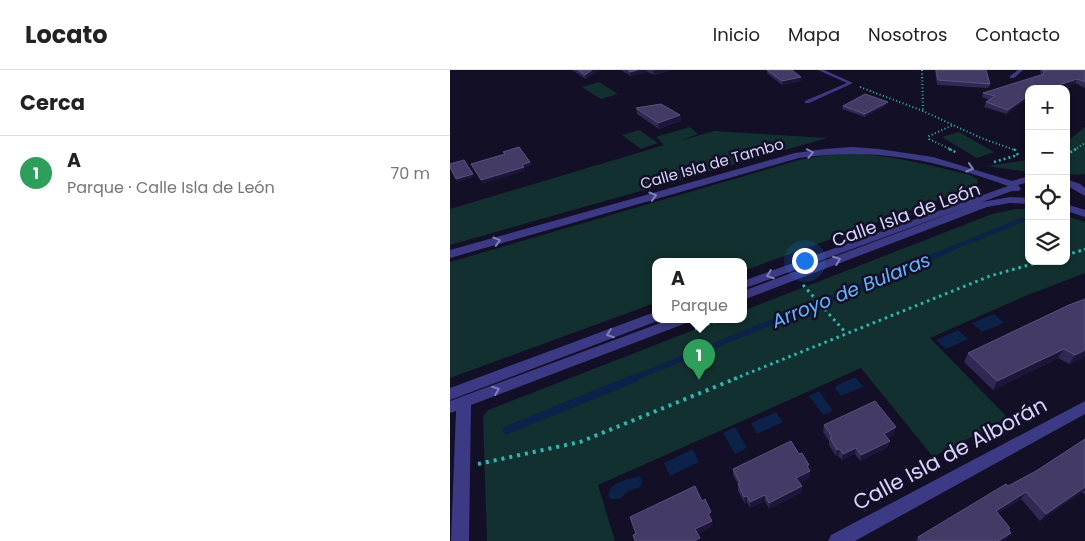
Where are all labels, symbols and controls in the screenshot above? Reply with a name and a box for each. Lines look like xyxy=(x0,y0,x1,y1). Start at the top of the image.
text: Locato xyxy=(25,18,108,51)
text: Inicio xyxy=(713,22,760,47)
text: Mapa xyxy=(788,22,840,47)
text: Nosotros xyxy=(868,22,947,47)
text: Contacto xyxy=(975,22,1060,47)
map controls xyxy=(1025,85,1070,265)
button: + xyxy=(1025,85,1070,130)
text: Cerca xyxy=(20,88,85,117)
button: − xyxy=(1025,130,1070,175)
street label: Calle Isla de Tambo xyxy=(638,133,786,194)
text: A xyxy=(67,147,81,174)
one-way arrow xyxy=(805,148,814,158)
text: 1 xyxy=(33,162,39,185)
text: 70 m xyxy=(390,162,430,185)
one-way arrow xyxy=(965,163,974,173)
button: locate xyxy=(1025,175,1070,220)
text: Parque · Calle Isla de León xyxy=(67,176,275,199)
street label: Calle Isla de León xyxy=(828,176,984,253)
one-way arrow xyxy=(649,192,657,202)
button: layers xyxy=(1025,220,1070,265)
one-way arrow xyxy=(492,236,500,246)
water label: Arroyo de Bularas xyxy=(767,246,935,335)
your location xyxy=(792,248,818,274)
one-way arrow xyxy=(833,256,841,266)
popup xyxy=(652,258,747,323)
text: A xyxy=(671,265,685,292)
one-way arrow xyxy=(766,269,774,279)
text: Parque xyxy=(671,294,728,317)
one-way arrow xyxy=(606,328,614,338)
pin: 1 xyxy=(683,339,715,380)
one-way arrow xyxy=(491,386,499,396)
street label: Calle Isla de Alborán xyxy=(848,390,1052,517)

